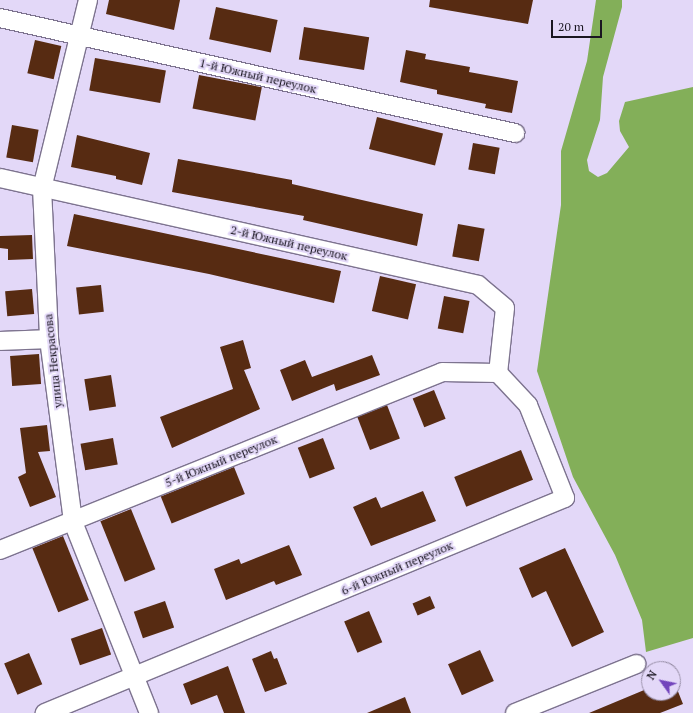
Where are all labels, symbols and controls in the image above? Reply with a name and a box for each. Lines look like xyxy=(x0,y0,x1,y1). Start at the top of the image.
scale bar xyxy=(553,12,604,38)
text: 20 m xyxy=(558,19,584,34)
street label: 1-й Южный переулок xyxy=(198,56,318,96)
street label: 2-й Южный переулок xyxy=(229,223,349,263)
street label: улица Некрасова xyxy=(41,313,65,409)
street label: 5-й Южный переулок xyxy=(163,432,279,490)
street label: 6-й Южный переулок xyxy=(339,538,455,598)
north arrow xyxy=(641,661,681,701)
text: N xyxy=(644,668,660,682)

